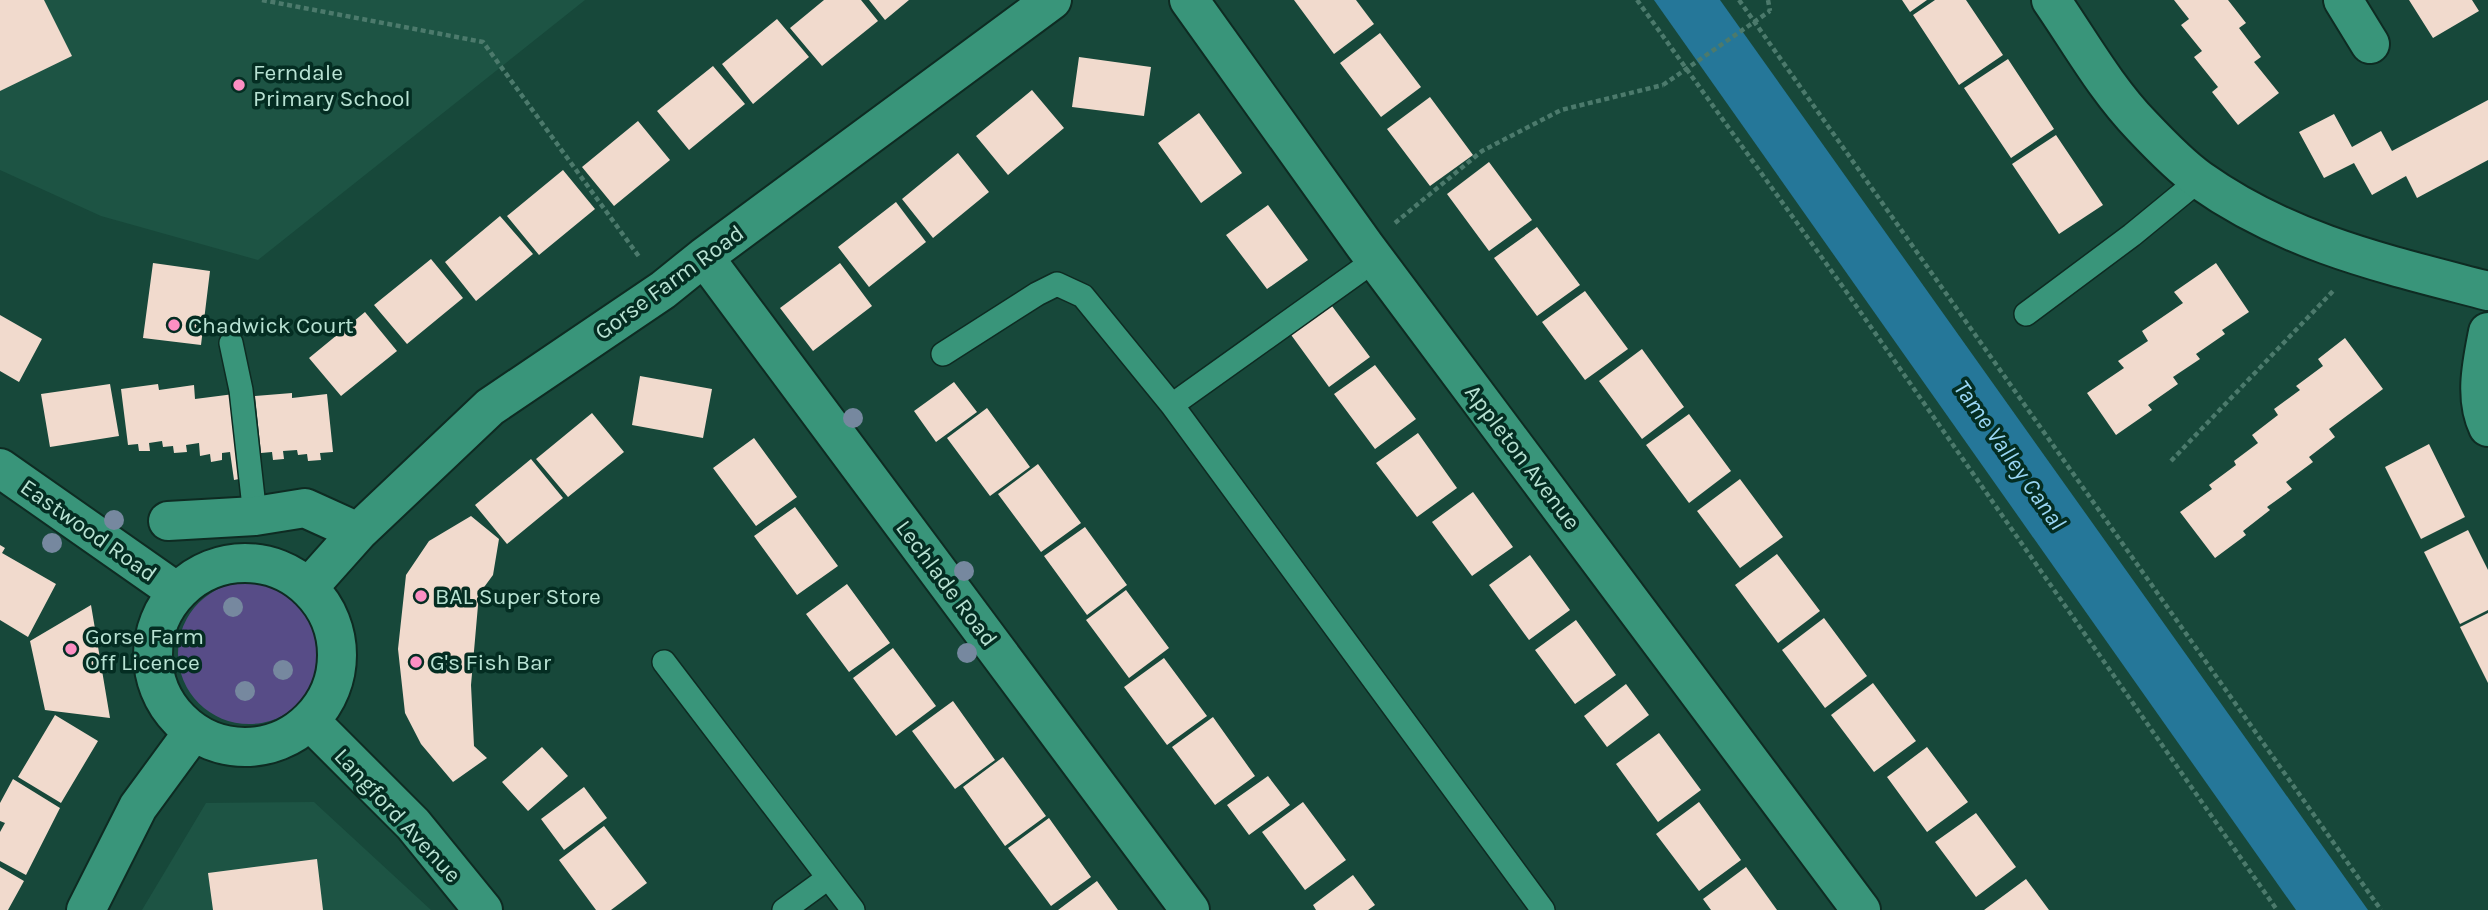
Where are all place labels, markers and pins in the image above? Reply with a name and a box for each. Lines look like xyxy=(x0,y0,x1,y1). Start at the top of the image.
place label: Ferndale Primary School xyxy=(253,59,411,112)
marker: Ferndale Primary School xyxy=(231,77,247,93)
place label: Chadwick Court xyxy=(188,312,354,339)
marker: Chadwick Court xyxy=(166,317,182,333)
place label: BAL Super Store xyxy=(435,583,601,610)
marker: BAL Super Store xyxy=(413,588,429,604)
place label: Gorse Farm Off Licence xyxy=(85,623,204,676)
marker: Gorse Farm Off Licence xyxy=(63,641,79,657)
place label: G's Fish Bar xyxy=(430,649,552,676)
marker: G's Fish Bar xyxy=(408,654,424,670)

